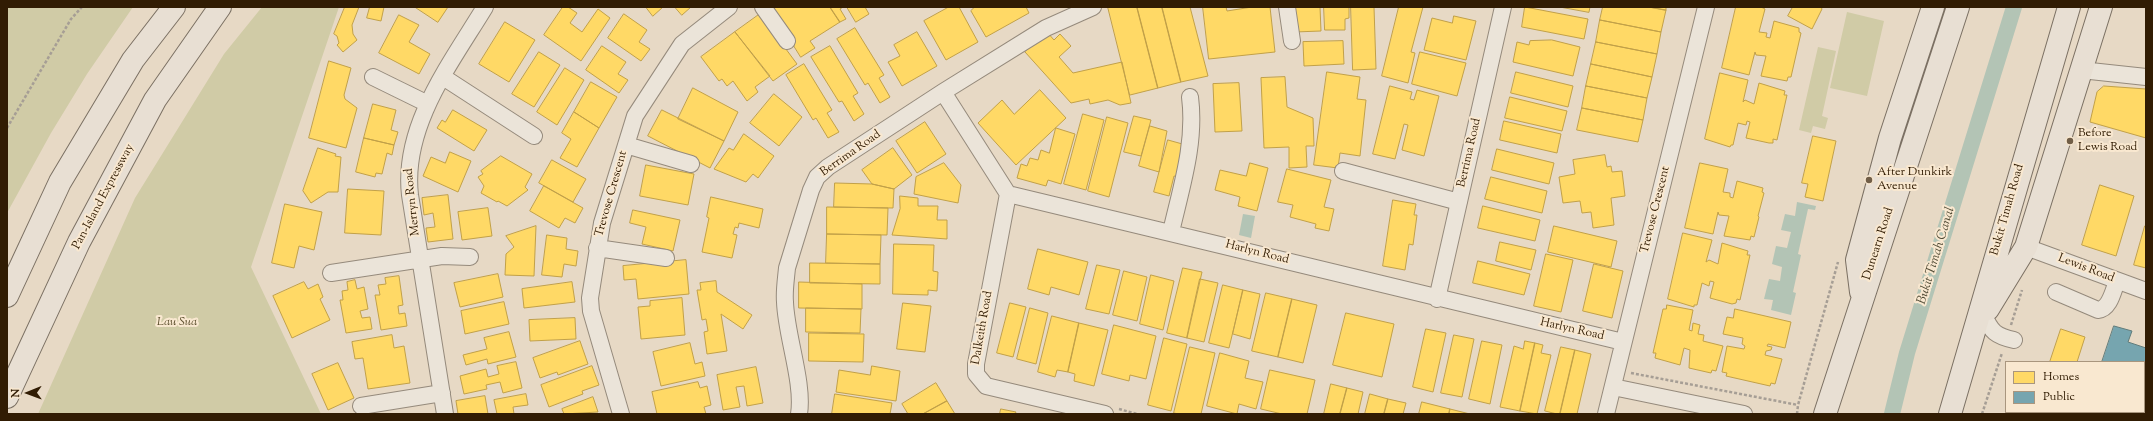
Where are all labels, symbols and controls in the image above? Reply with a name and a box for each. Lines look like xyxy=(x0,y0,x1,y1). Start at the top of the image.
street label: Berrima Road xyxy=(1455,117,1485,189)
place label: Before Lewis Road xyxy=(2078,127,2137,155)
street label: Berrima Road xyxy=(818,128,884,180)
marker: Before Lewis Road xyxy=(2065,136,2075,146)
street label: Pan-Island Expressway xyxy=(70,142,138,252)
street label: Trevose Crescent xyxy=(593,149,631,239)
street label: Bukit Timah Road xyxy=(1988,163,2028,257)
street label: Trevose Crescent xyxy=(1638,165,1674,255)
place label: After Dunkirk Avenue xyxy=(1877,166,1952,194)
street label: Merryn Road xyxy=(402,167,424,237)
marker: After Dunkirk Avenue xyxy=(1864,175,1874,185)
street label: Dunearn Road xyxy=(1860,206,1898,282)
water label: Bukit Timah Canal xyxy=(1915,206,1959,306)
street label: Harlyn Road xyxy=(1224,238,1290,268)
street label: Lewis Road xyxy=(2056,252,2116,286)
street label: Dalkeith Road xyxy=(969,290,997,366)
park label: Lau Sua xyxy=(157,316,197,330)
street label: Harlyn Road xyxy=(1539,316,1605,344)
legend xyxy=(2005,361,2145,413)
text: Homes xyxy=(2043,368,2079,386)
north arrow xyxy=(8,373,48,413)
text: Public xyxy=(2043,388,2075,406)
text: N xyxy=(8,389,24,398)

